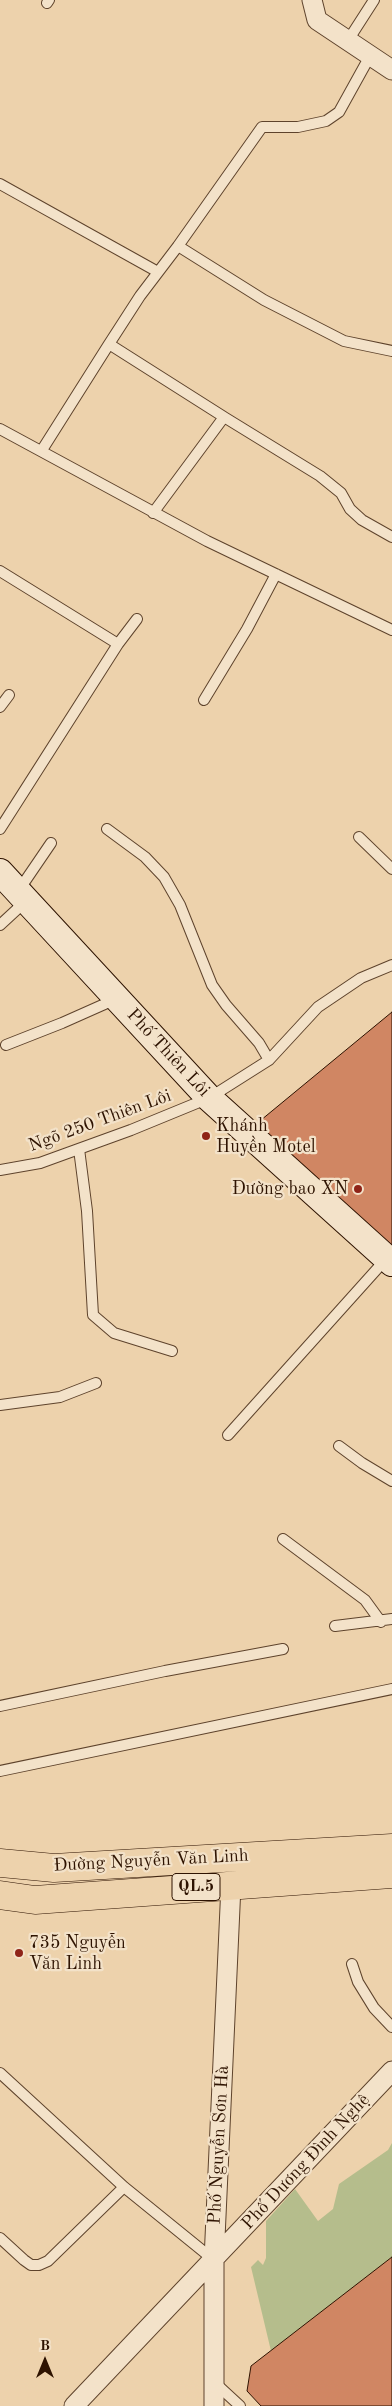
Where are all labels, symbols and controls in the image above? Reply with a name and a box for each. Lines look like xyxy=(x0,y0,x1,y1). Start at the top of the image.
street label: Phố Thiên Lôi xyxy=(122,1005,214,1101)
street label: Ngõ 250 Thiên Lôi xyxy=(26,1085,174,1157)
place label: Khánh Huyền Motel xyxy=(216,1115,316,1158)
marker: Khánh Huyền Motel xyxy=(200,1130,212,1142)
place label: Đường bao XN xyxy=(232,1178,348,1200)
marker: Đường bao XN xyxy=(352,1183,364,1195)
street label: Đường Nguyễn Văn Linh xyxy=(53,1845,249,1877)
road number: QL.5 xyxy=(172,1874,220,1900)
place label: 735 Nguyễn Văn Linh xyxy=(29,1932,126,1975)
marker: 735 Nguyễn Văn Linh xyxy=(13,1947,25,1959)
street label: Phố Nguyễn Sơn Hà xyxy=(204,2065,234,2225)
street label: Phố Dương Đình Nghệ xyxy=(237,2090,375,2234)
north arrow xyxy=(20,2336,70,2386)
text: B xyxy=(40,2339,50,2353)

